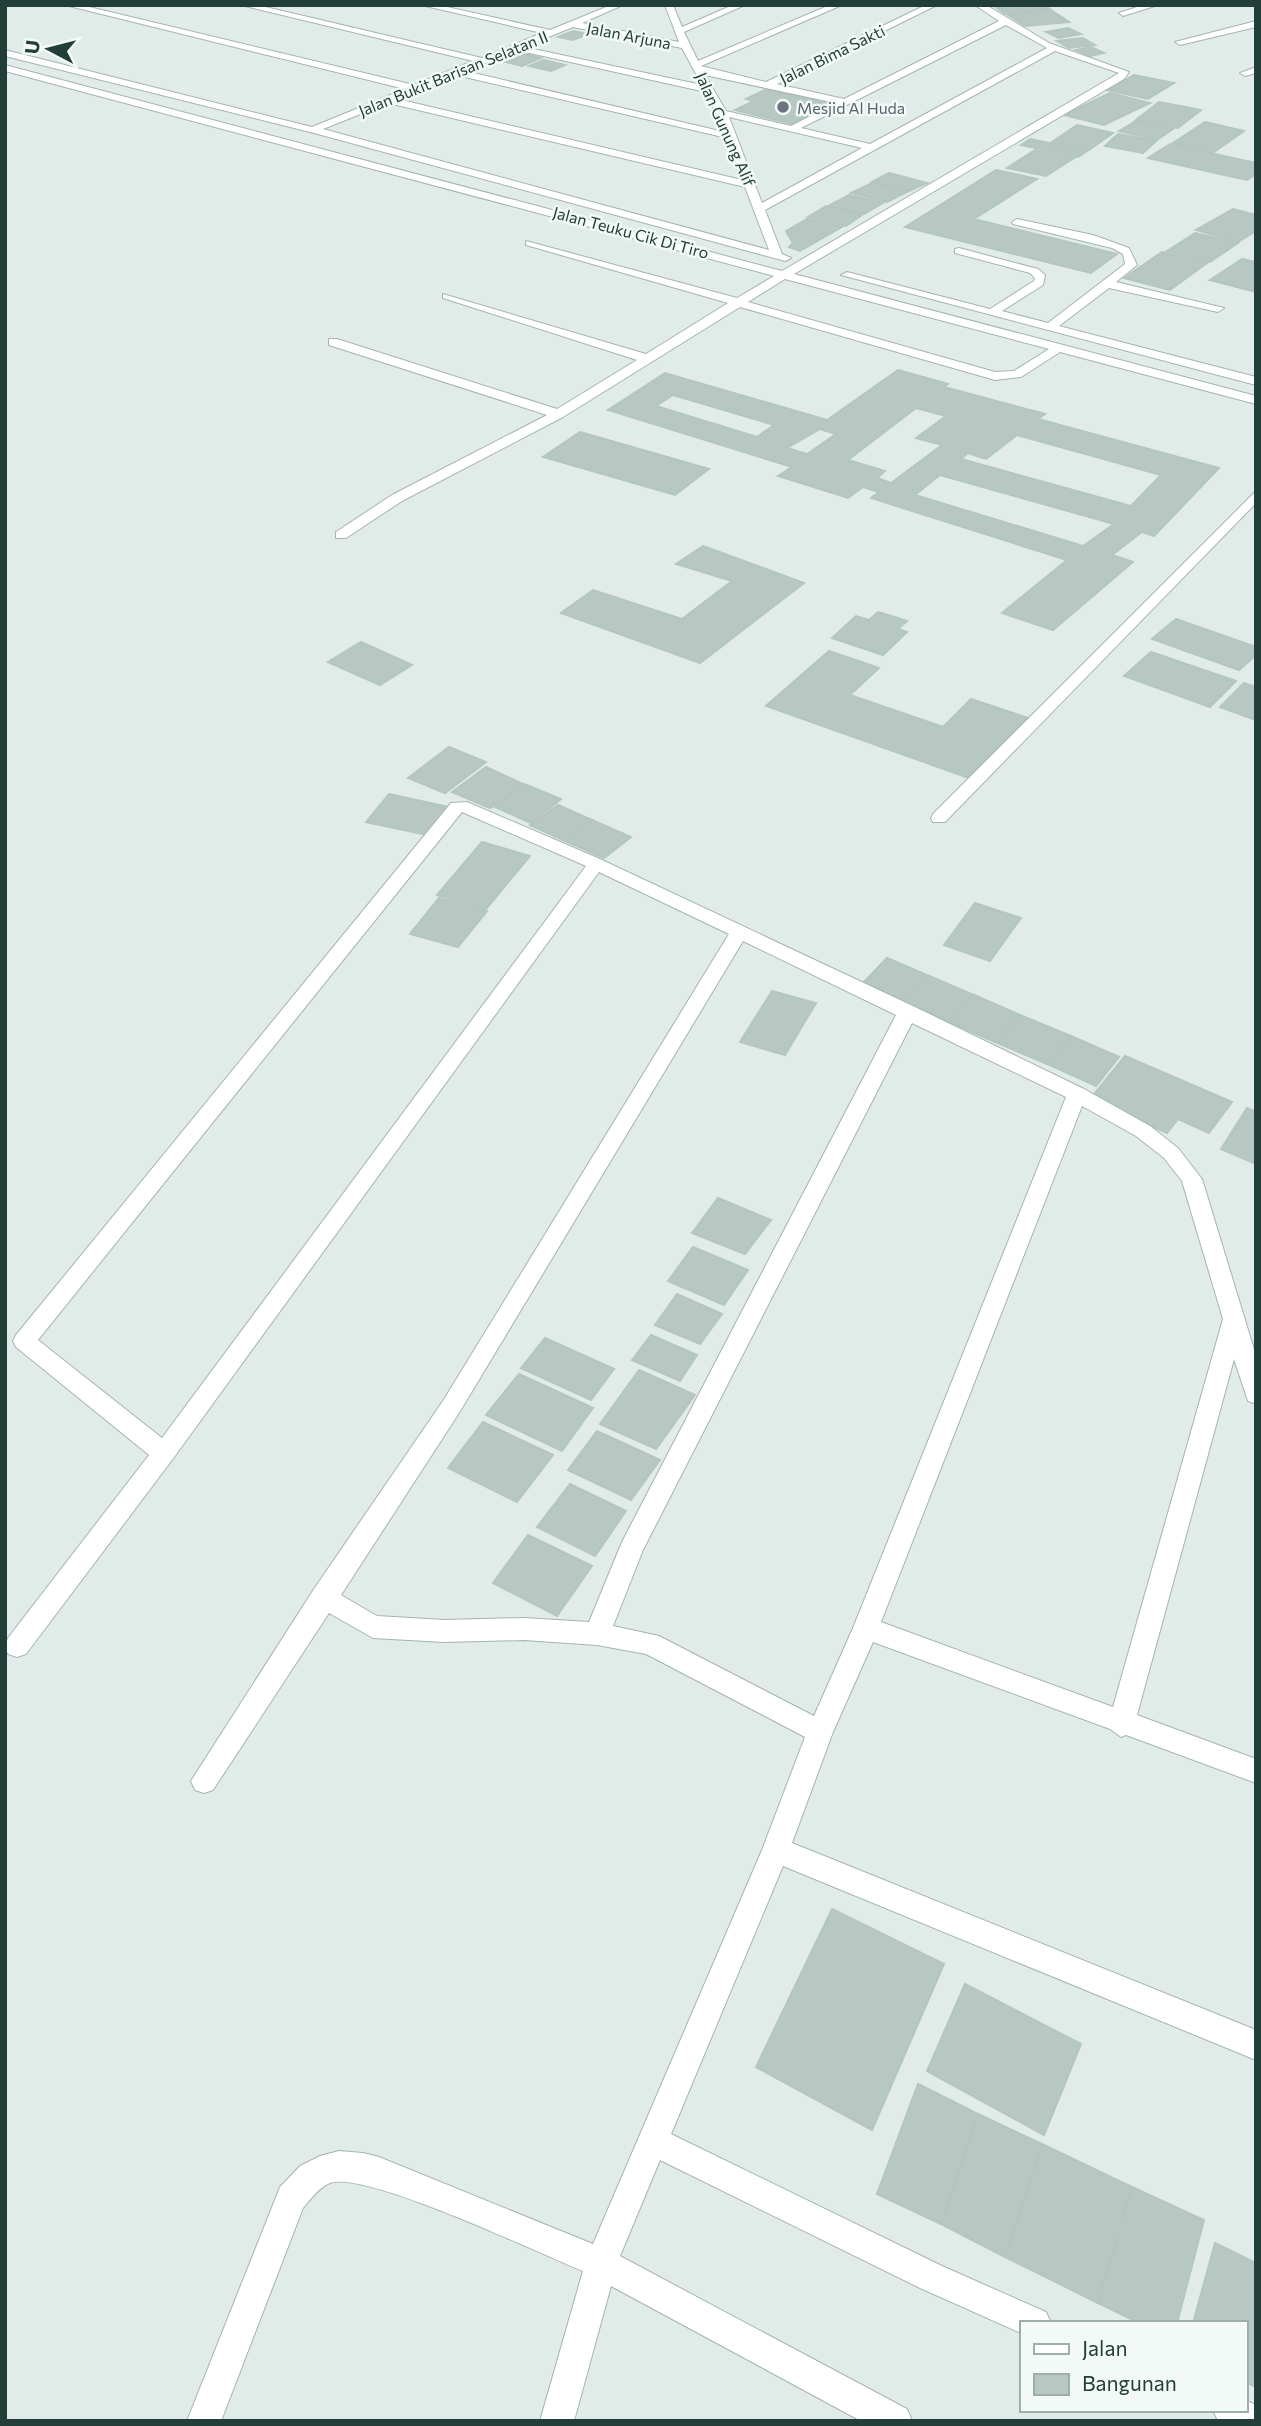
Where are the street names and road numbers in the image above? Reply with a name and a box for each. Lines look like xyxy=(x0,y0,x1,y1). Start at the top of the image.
street label: Jalan Arjuna xyxy=(585,18,673,52)
street label: Jalan Bima Sakti xyxy=(776,20,888,88)
street label: Jalan Bukit Barisan Selatan II xyxy=(355,26,551,120)
street label: Jalan Gunung Alif xyxy=(692,69,760,190)
street label: Jalan Teuku Cik Di Tiro xyxy=(551,202,711,262)

